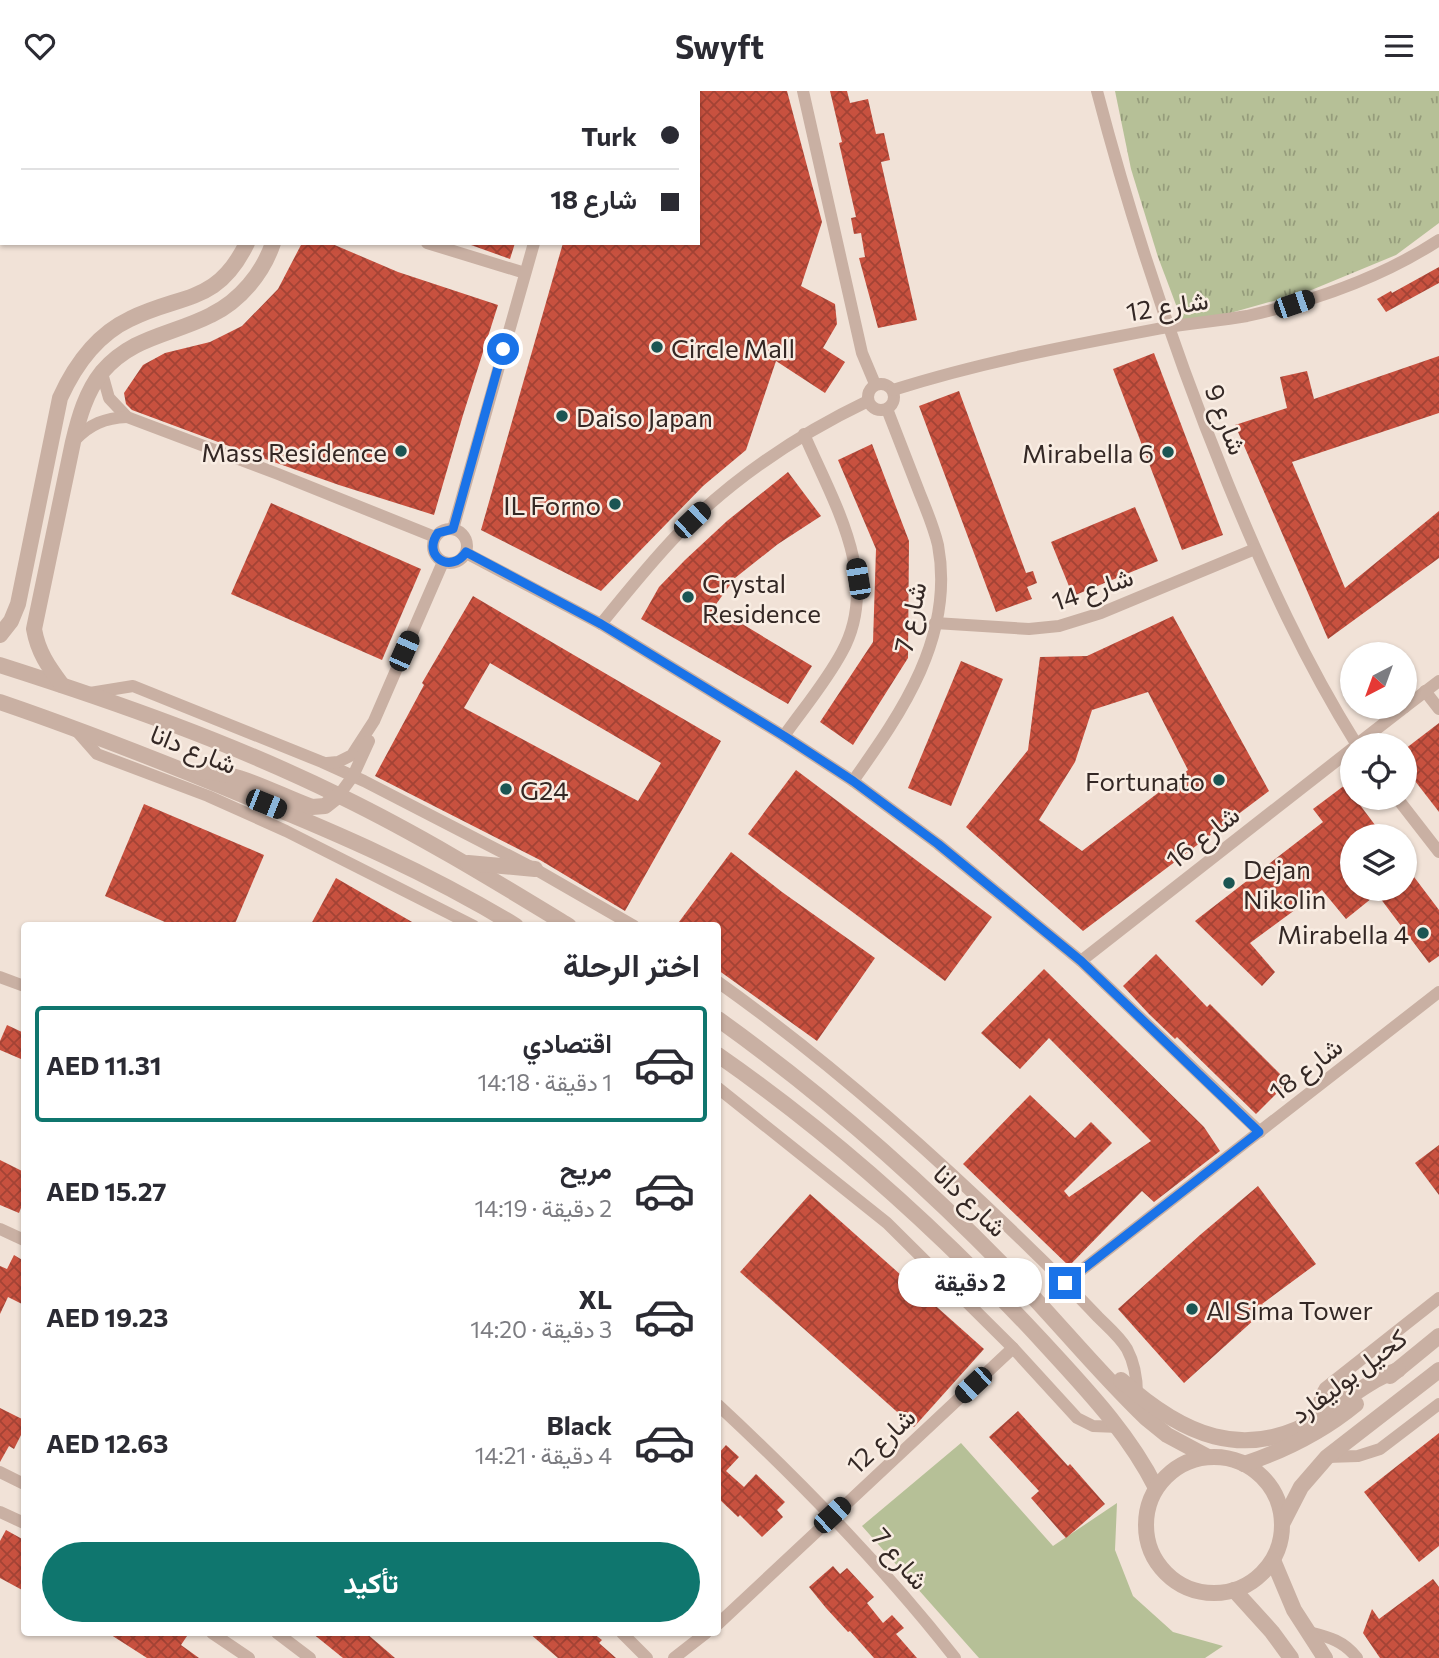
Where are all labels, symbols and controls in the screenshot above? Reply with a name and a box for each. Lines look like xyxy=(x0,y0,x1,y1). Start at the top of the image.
text: Swyft xyxy=(675,26,764,66)
icon: heart xyxy=(21,27,59,65)
icon: menu xyxy=(1380,27,1418,65)
text: Turk xyxy=(581,120,637,151)
text: شارع 18 xyxy=(550,183,637,214)
street label: شارع 12 xyxy=(1124,283,1211,331)
car xyxy=(1271,287,1318,321)
place label: Circle Mall xyxy=(671,332,795,363)
route start xyxy=(487,333,519,365)
marker: Circle Mall xyxy=(649,339,665,355)
street label: شارع 9 xyxy=(1196,379,1255,460)
place label: Daiso Japan xyxy=(576,401,713,432)
marker: Daiso Japan xyxy=(554,408,570,424)
place label: Mass Residence xyxy=(201,436,387,467)
place label: Mirabella 6 xyxy=(1022,437,1154,468)
marker: Mass Residence xyxy=(393,443,409,459)
marker: Mirabella 6 xyxy=(1160,444,1176,460)
place label: IL Forno xyxy=(503,489,601,520)
marker: IL Forno xyxy=(607,496,623,512)
car xyxy=(670,498,715,542)
car xyxy=(845,557,872,601)
street label: شارع 14 xyxy=(1047,560,1138,620)
place label: Crystal Residence xyxy=(702,567,821,628)
street label: شارع 7 xyxy=(886,579,935,656)
marker: Crystal Residence xyxy=(680,589,696,605)
car xyxy=(386,628,423,674)
north arrow xyxy=(1340,642,1418,719)
map controls xyxy=(1340,642,1417,901)
street label: شارع دانا xyxy=(145,717,242,783)
button: locate xyxy=(1340,733,1417,810)
place label: Fortunato xyxy=(1085,765,1205,796)
marker: Fortunato xyxy=(1211,772,1227,788)
place label: G24 xyxy=(520,774,569,805)
marker: G24 xyxy=(498,781,514,797)
car xyxy=(243,786,290,822)
street label: شارع 16 xyxy=(1159,798,1247,877)
button: layers xyxy=(1340,824,1417,901)
place label: Dejan Nikolin xyxy=(1243,853,1327,914)
marker: Dejan Nikolin xyxy=(1221,875,1237,891)
place label: Mirabella 4 xyxy=(1277,918,1409,949)
marker: Mirabella 4 xyxy=(1415,925,1431,941)
text: اختر الرحلة xyxy=(563,944,700,984)
text: اقتصادي xyxy=(523,1027,612,1058)
street label: شارع 18 xyxy=(1262,1030,1350,1109)
icon: car xyxy=(633,1033,696,1096)
text: AED 11.31 xyxy=(46,1049,162,1080)
text: 1 دقيقة · 14:18 xyxy=(477,1068,612,1096)
text: مريح xyxy=(560,1153,612,1184)
street label: شارع دانا xyxy=(925,1158,1014,1245)
icon: car xyxy=(633,1159,696,1222)
text: AED 15.27 xyxy=(46,1175,167,1206)
text: 2 دقيقة · 14:19 xyxy=(475,1194,612,1222)
callout: 2 دقيقة xyxy=(897,1259,1040,1307)
route end xyxy=(1049,1267,1081,1299)
text: 2 دقيقة xyxy=(934,1268,1006,1296)
text: XL xyxy=(578,1283,612,1314)
icon: car xyxy=(633,1285,696,1348)
place label: Al Sima Tower xyxy=(1206,1294,1373,1325)
text: AED 19.23 xyxy=(46,1301,169,1332)
marker: Al Sima Tower xyxy=(1184,1301,1200,1317)
text: 3 دقيقة · 14:20 xyxy=(470,1315,612,1343)
street label: كحيل بوليفارد xyxy=(1284,1321,1413,1430)
car xyxy=(951,1363,996,1407)
street label: شارع 12 xyxy=(839,1400,924,1483)
text: Black xyxy=(546,1409,612,1440)
icon: car xyxy=(633,1411,696,1474)
text: AED 12.63 xyxy=(46,1427,168,1458)
text: 4 دقيقة · 14:21 xyxy=(475,1441,612,1469)
car xyxy=(810,1493,855,1537)
street label: شارع 7 xyxy=(863,1521,936,1598)
button: تأكيد xyxy=(42,1542,700,1622)

